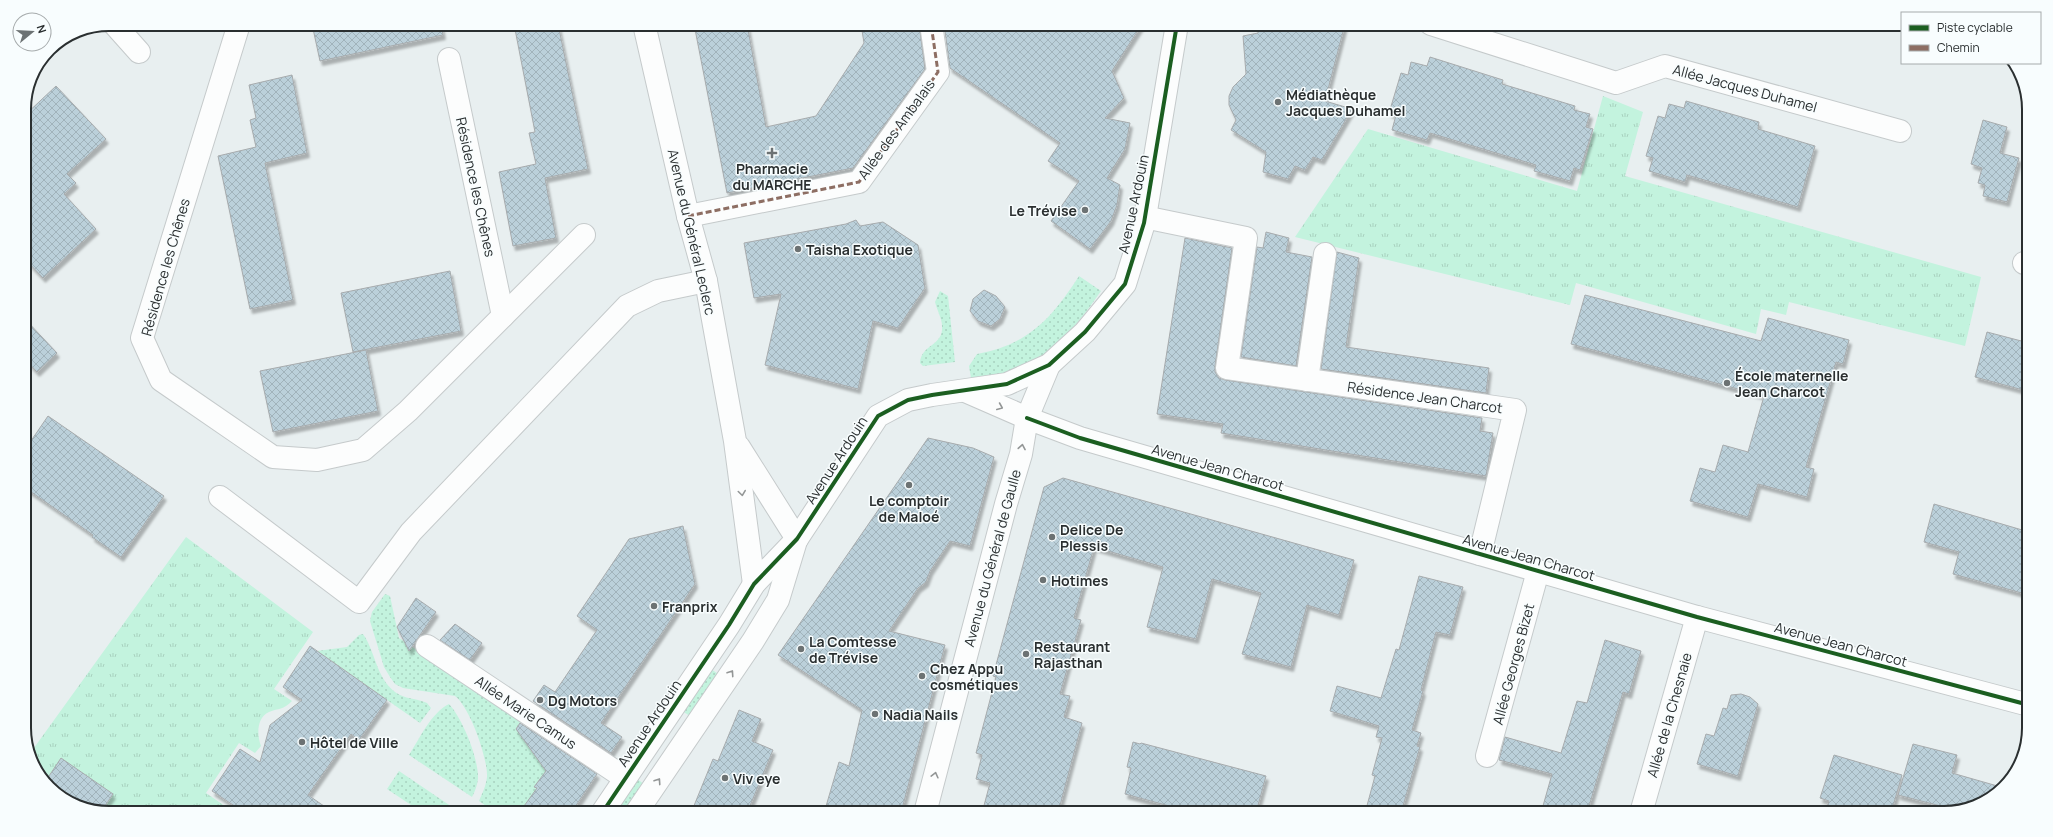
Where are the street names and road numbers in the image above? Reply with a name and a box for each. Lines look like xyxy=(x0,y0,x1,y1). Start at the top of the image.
street label: Allée Jacques Duhamel xyxy=(1671,60,1819,116)
street label: Allée des Ambalais xyxy=(853,75,939,183)
street label: Résidence les Chênes xyxy=(452,115,500,259)
street label: Avenue du Général Leclerc xyxy=(664,147,720,317)
street label: Avenue Ardouin xyxy=(1113,153,1153,255)
street label: Résidence les Chênes xyxy=(136,196,194,338)
street label: Résidence Jean Charcot xyxy=(1346,377,1504,417)
street label: Avenue Ardouin xyxy=(801,412,871,508)
street label: Avenue Jean Charcot xyxy=(1150,439,1287,495)
street label: Avenue du Général de Gaulle xyxy=(959,467,1025,649)
street label: Avenue Jean Charcot xyxy=(1461,529,1598,585)
street label: Allée Georges Bizet xyxy=(1488,601,1538,727)
street label: Avenue Jean Charcot xyxy=(1773,617,1910,671)
street label: Allée de la Chesnaie xyxy=(1642,650,1696,780)
street label: Allée Marie Camus xyxy=(471,671,581,753)
street label: Avenue Ardouin xyxy=(613,676,685,770)

